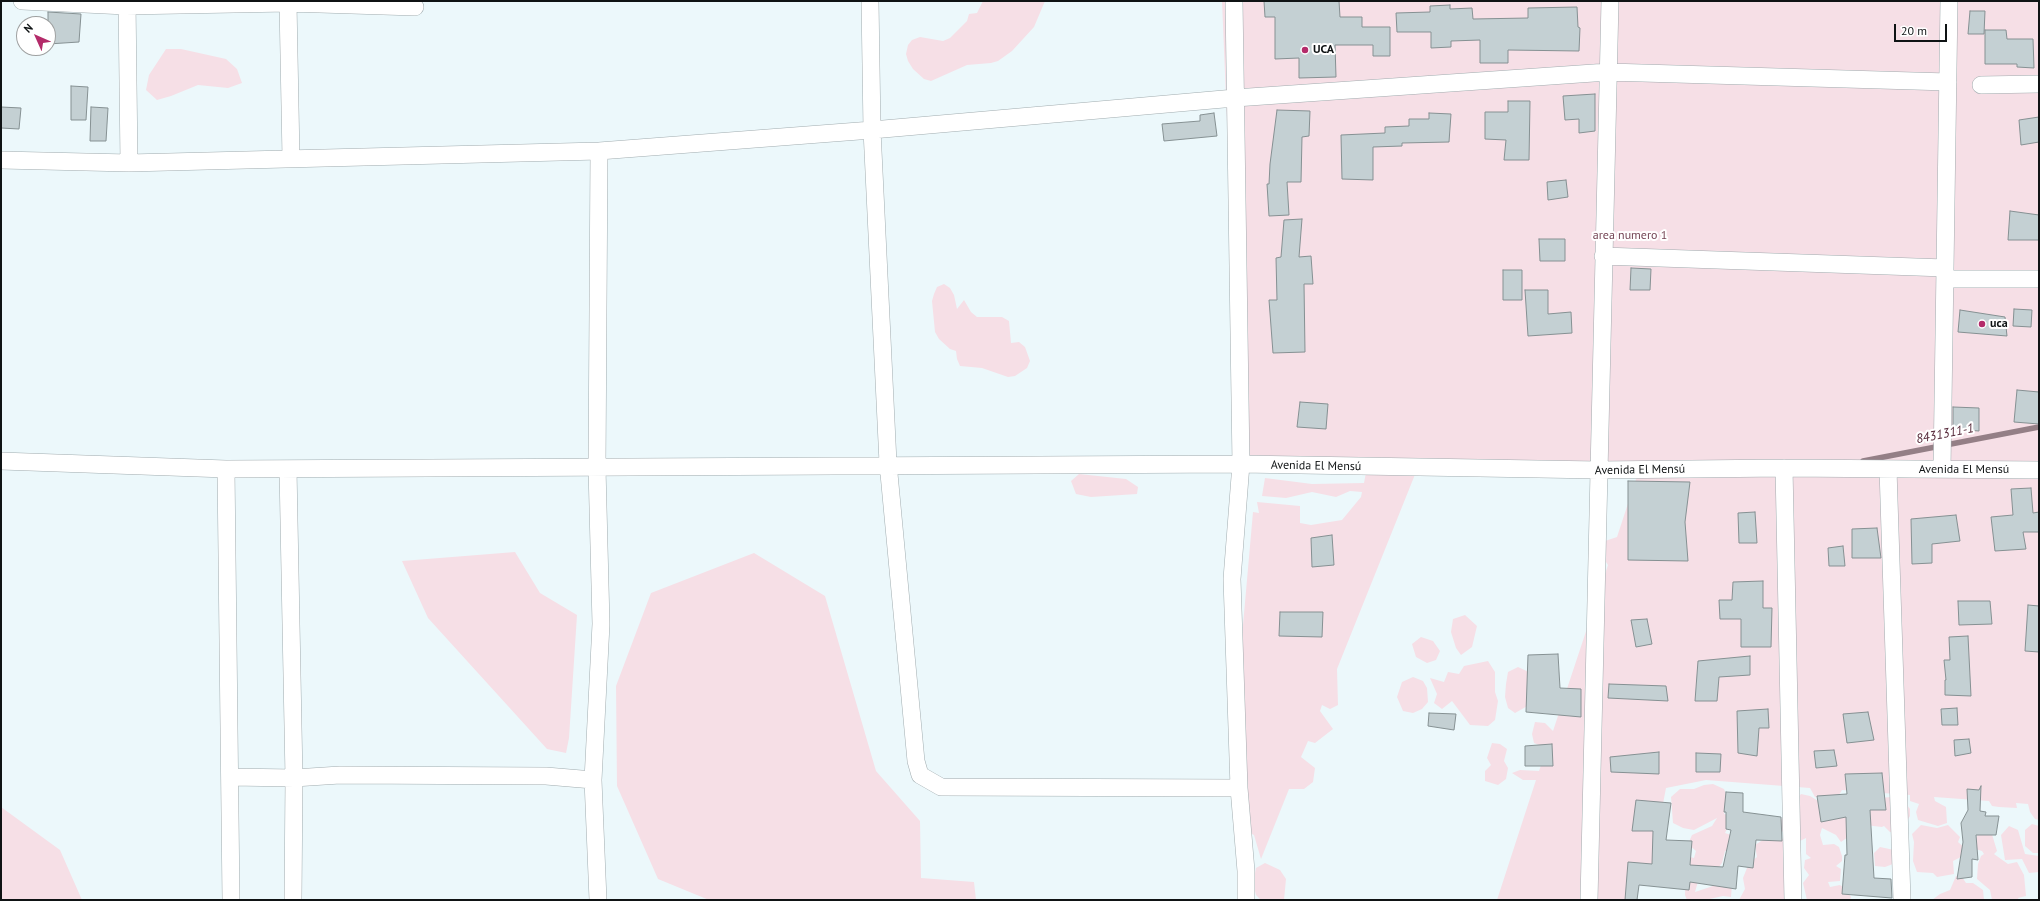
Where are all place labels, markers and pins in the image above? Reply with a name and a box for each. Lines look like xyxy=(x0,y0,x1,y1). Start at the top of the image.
place label: UCA xyxy=(1313,43,1334,57)
marker: UCA xyxy=(1300,45,1310,55)
place label: uca xyxy=(1990,317,2008,331)
marker: uca xyxy=(1977,319,1987,329)

